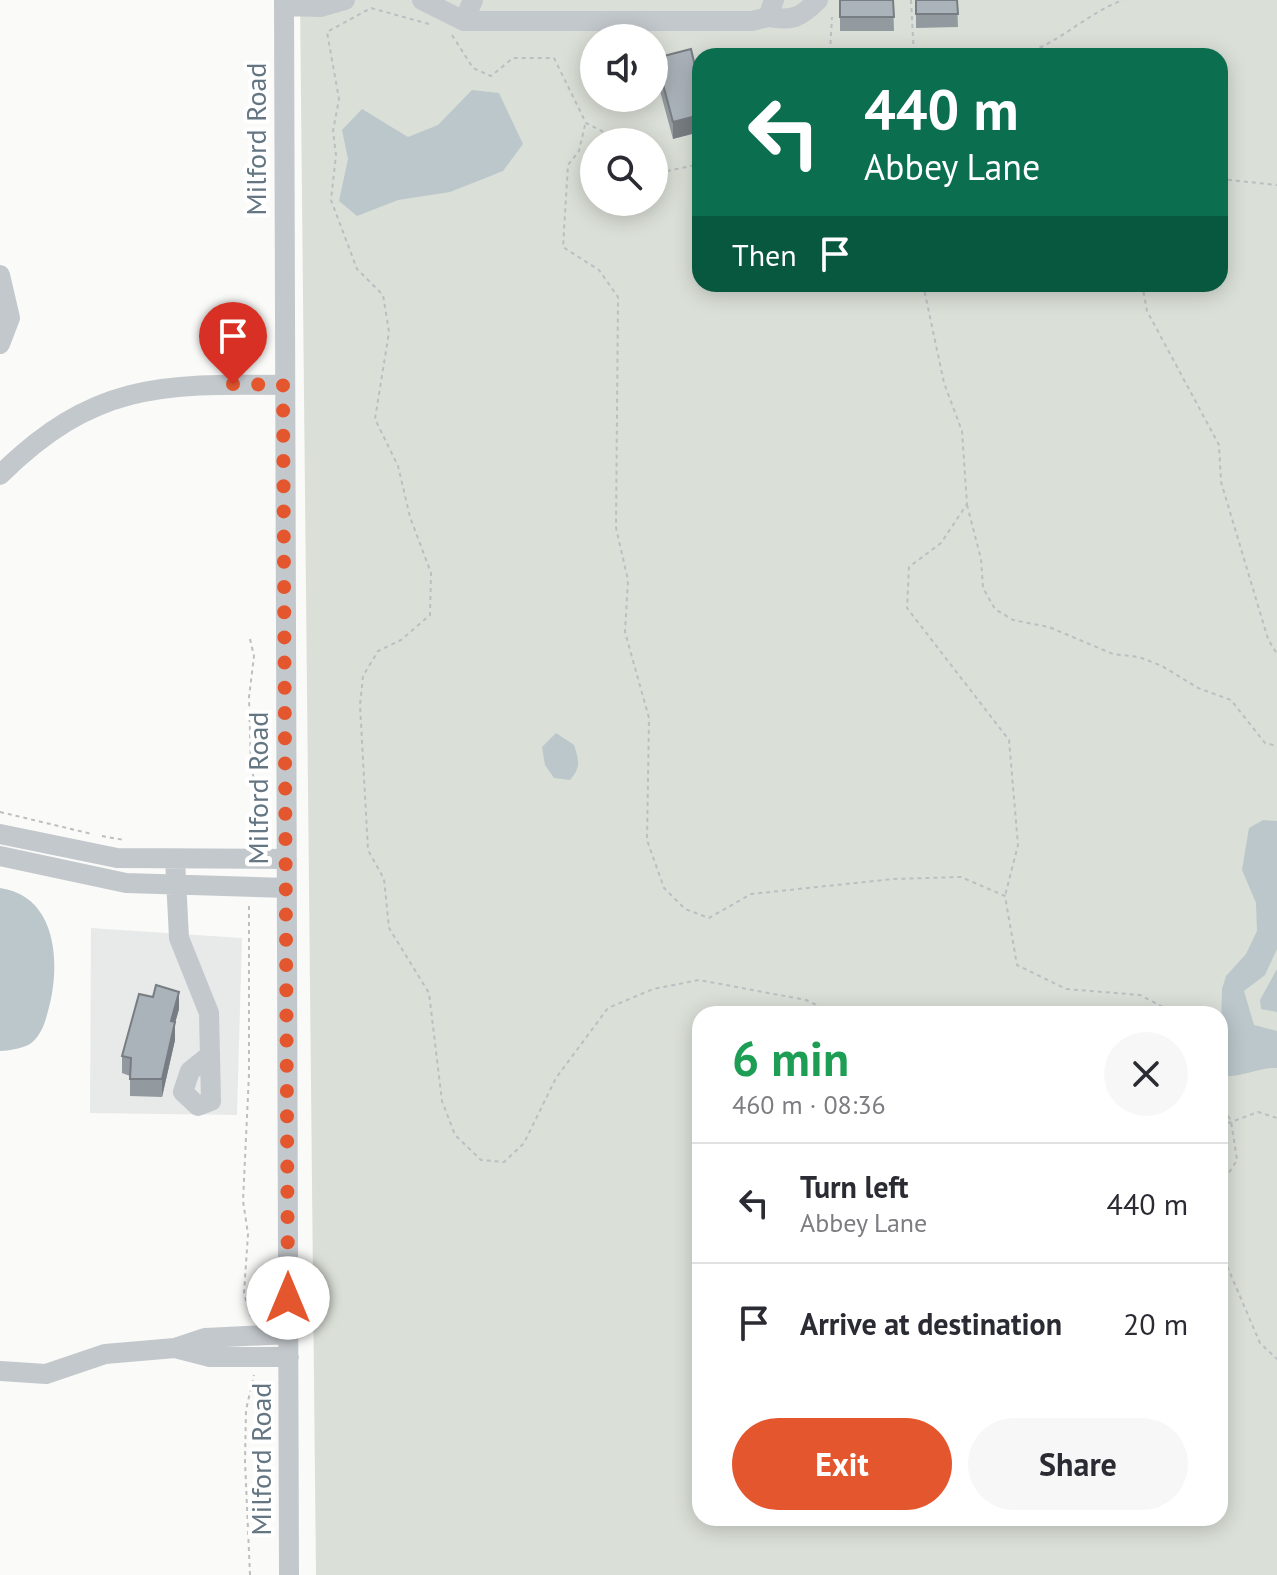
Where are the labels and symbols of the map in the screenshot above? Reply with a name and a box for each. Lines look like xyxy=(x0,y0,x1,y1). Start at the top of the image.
street label: Milford Road xyxy=(237,63,274,215)
pin xyxy=(199,302,267,384)
street label: Milford Road xyxy=(239,712,276,864)
position arrow xyxy=(246,1256,330,1340)
street label: Milford Road xyxy=(242,1383,279,1535)

